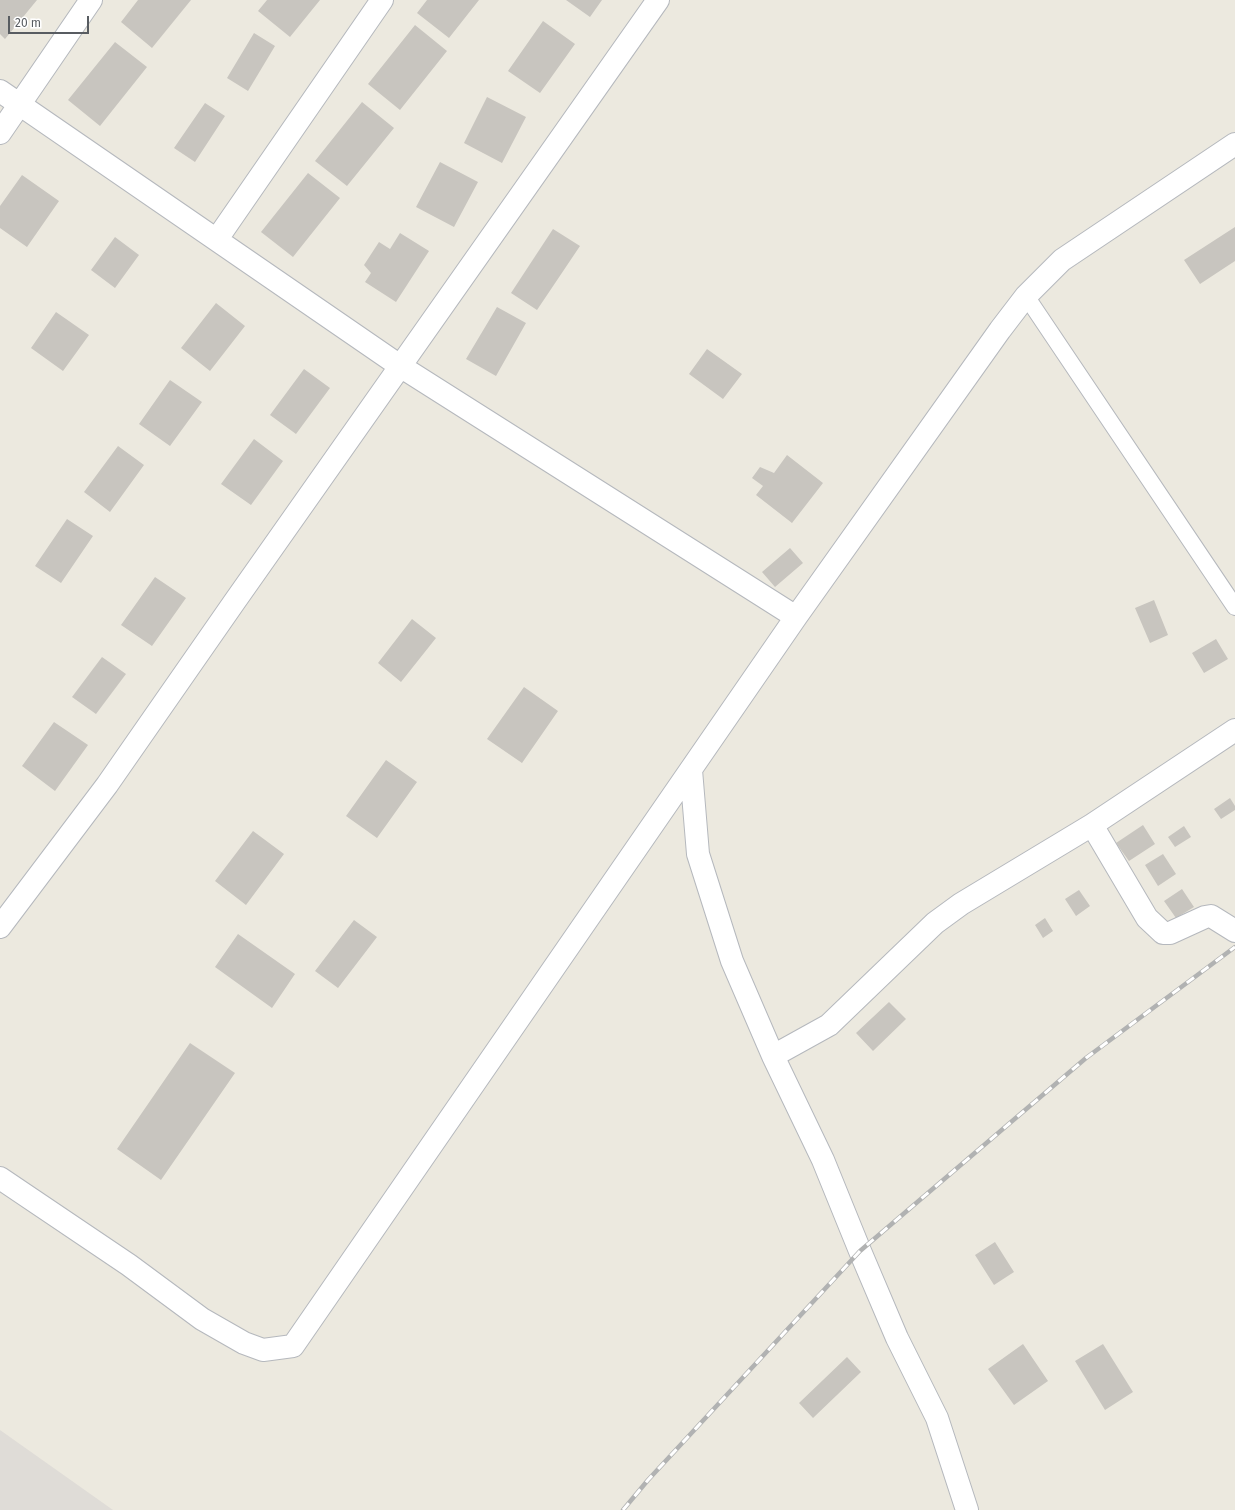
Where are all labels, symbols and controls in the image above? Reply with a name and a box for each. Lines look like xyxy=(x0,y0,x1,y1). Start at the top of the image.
scale bar xyxy=(10,8,91,34)
text: 20 m xyxy=(15,16,41,30)

